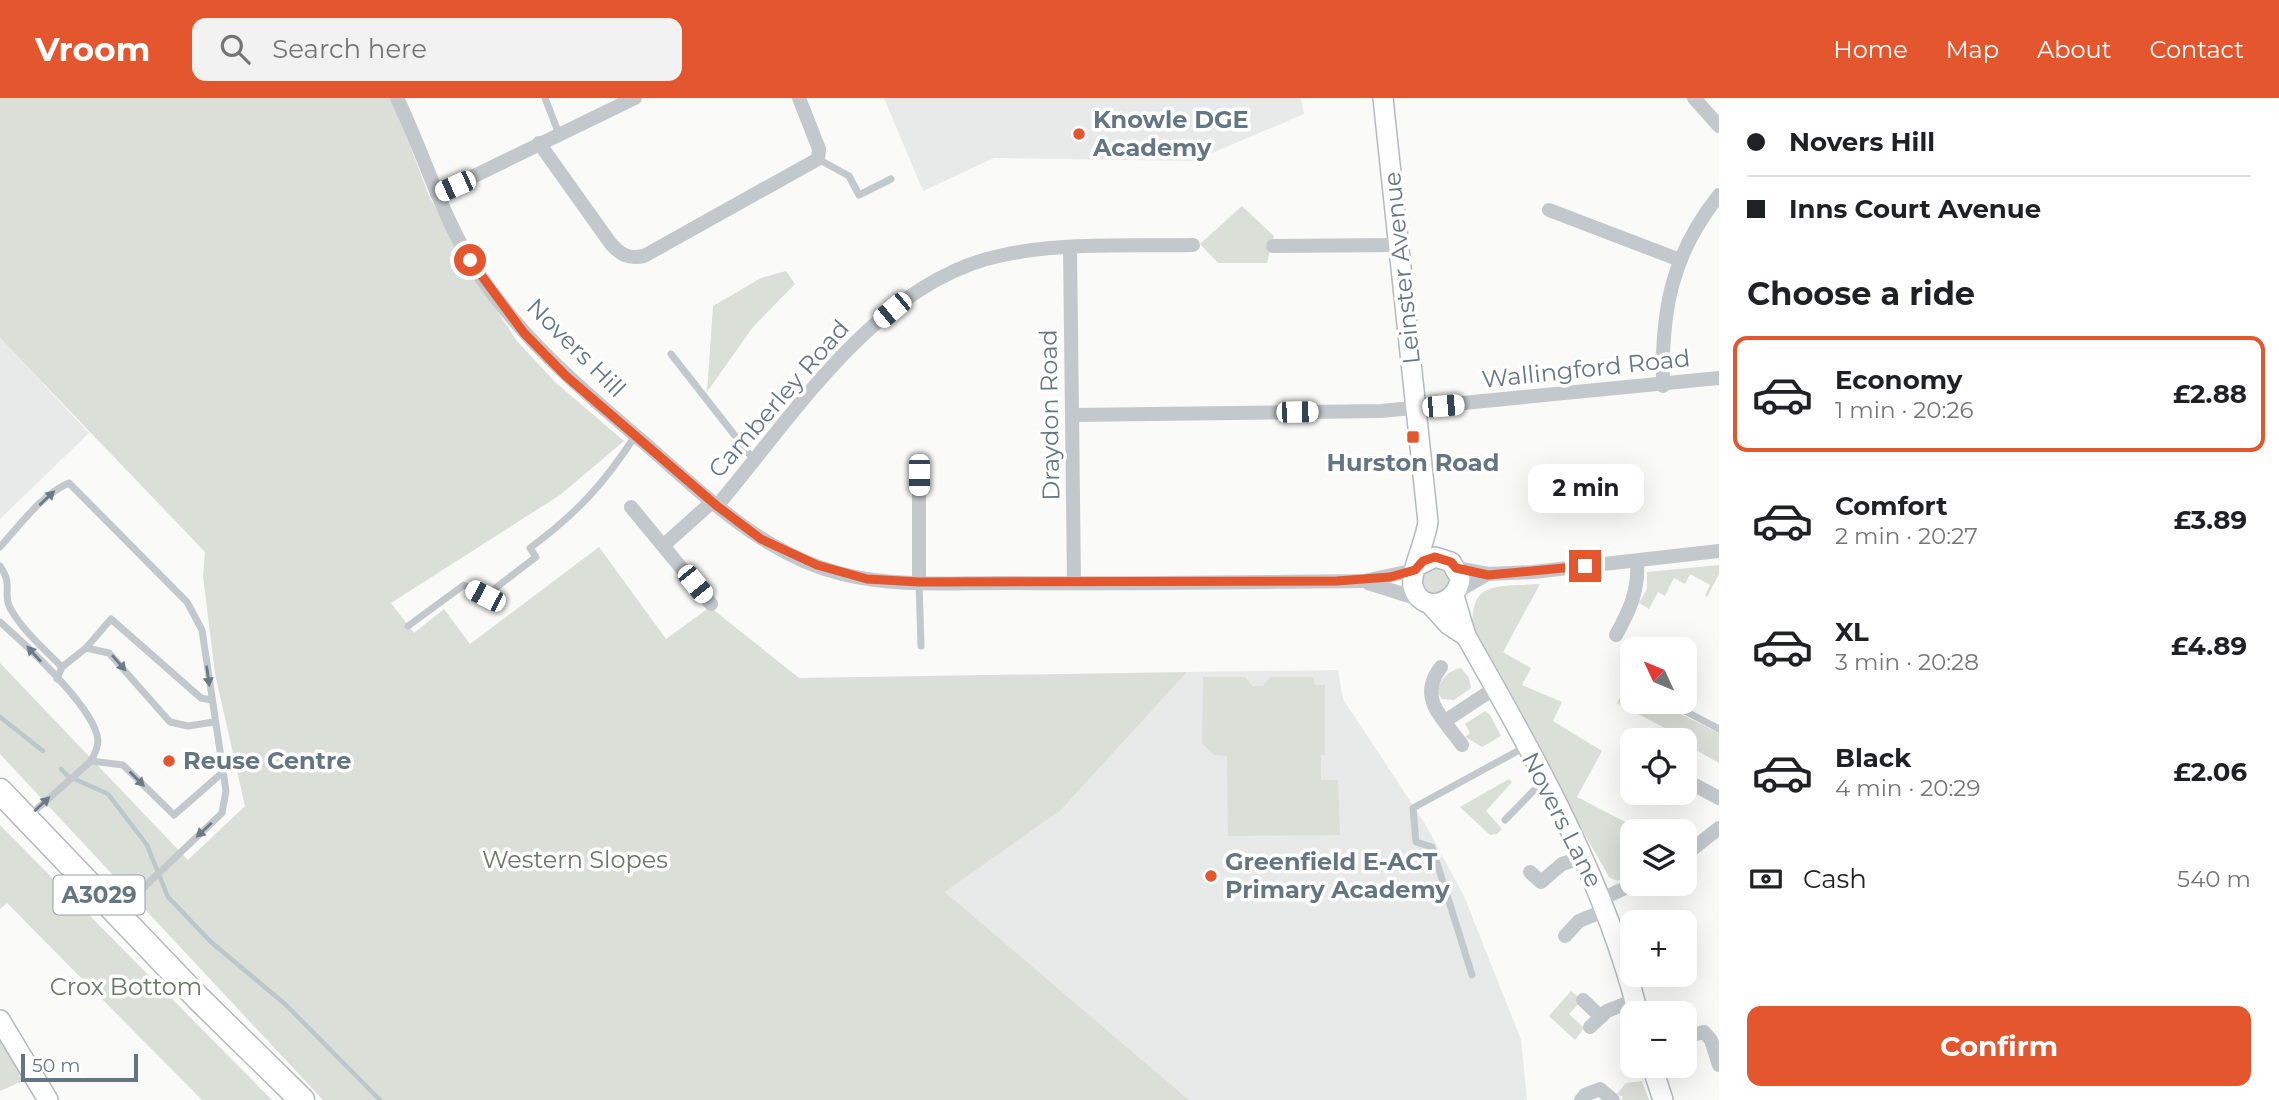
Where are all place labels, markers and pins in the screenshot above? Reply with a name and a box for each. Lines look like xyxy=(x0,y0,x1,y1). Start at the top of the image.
place label: Knowle DGE Academy xyxy=(1092,105,1249,162)
marker: Knowle DGE Academy xyxy=(1071,126,1087,142)
marker: Hurston Road xyxy=(1405,429,1421,445)
place label: Hurston Road xyxy=(1327,448,1499,477)
place label: Reuse Centre xyxy=(183,746,351,775)
marker: Reuse Centre xyxy=(161,753,177,769)
place label: Greenfield E-ACT Primary Academy xyxy=(1225,847,1450,904)
marker: Greenfield E-ACT Primary Academy xyxy=(1203,868,1219,884)

